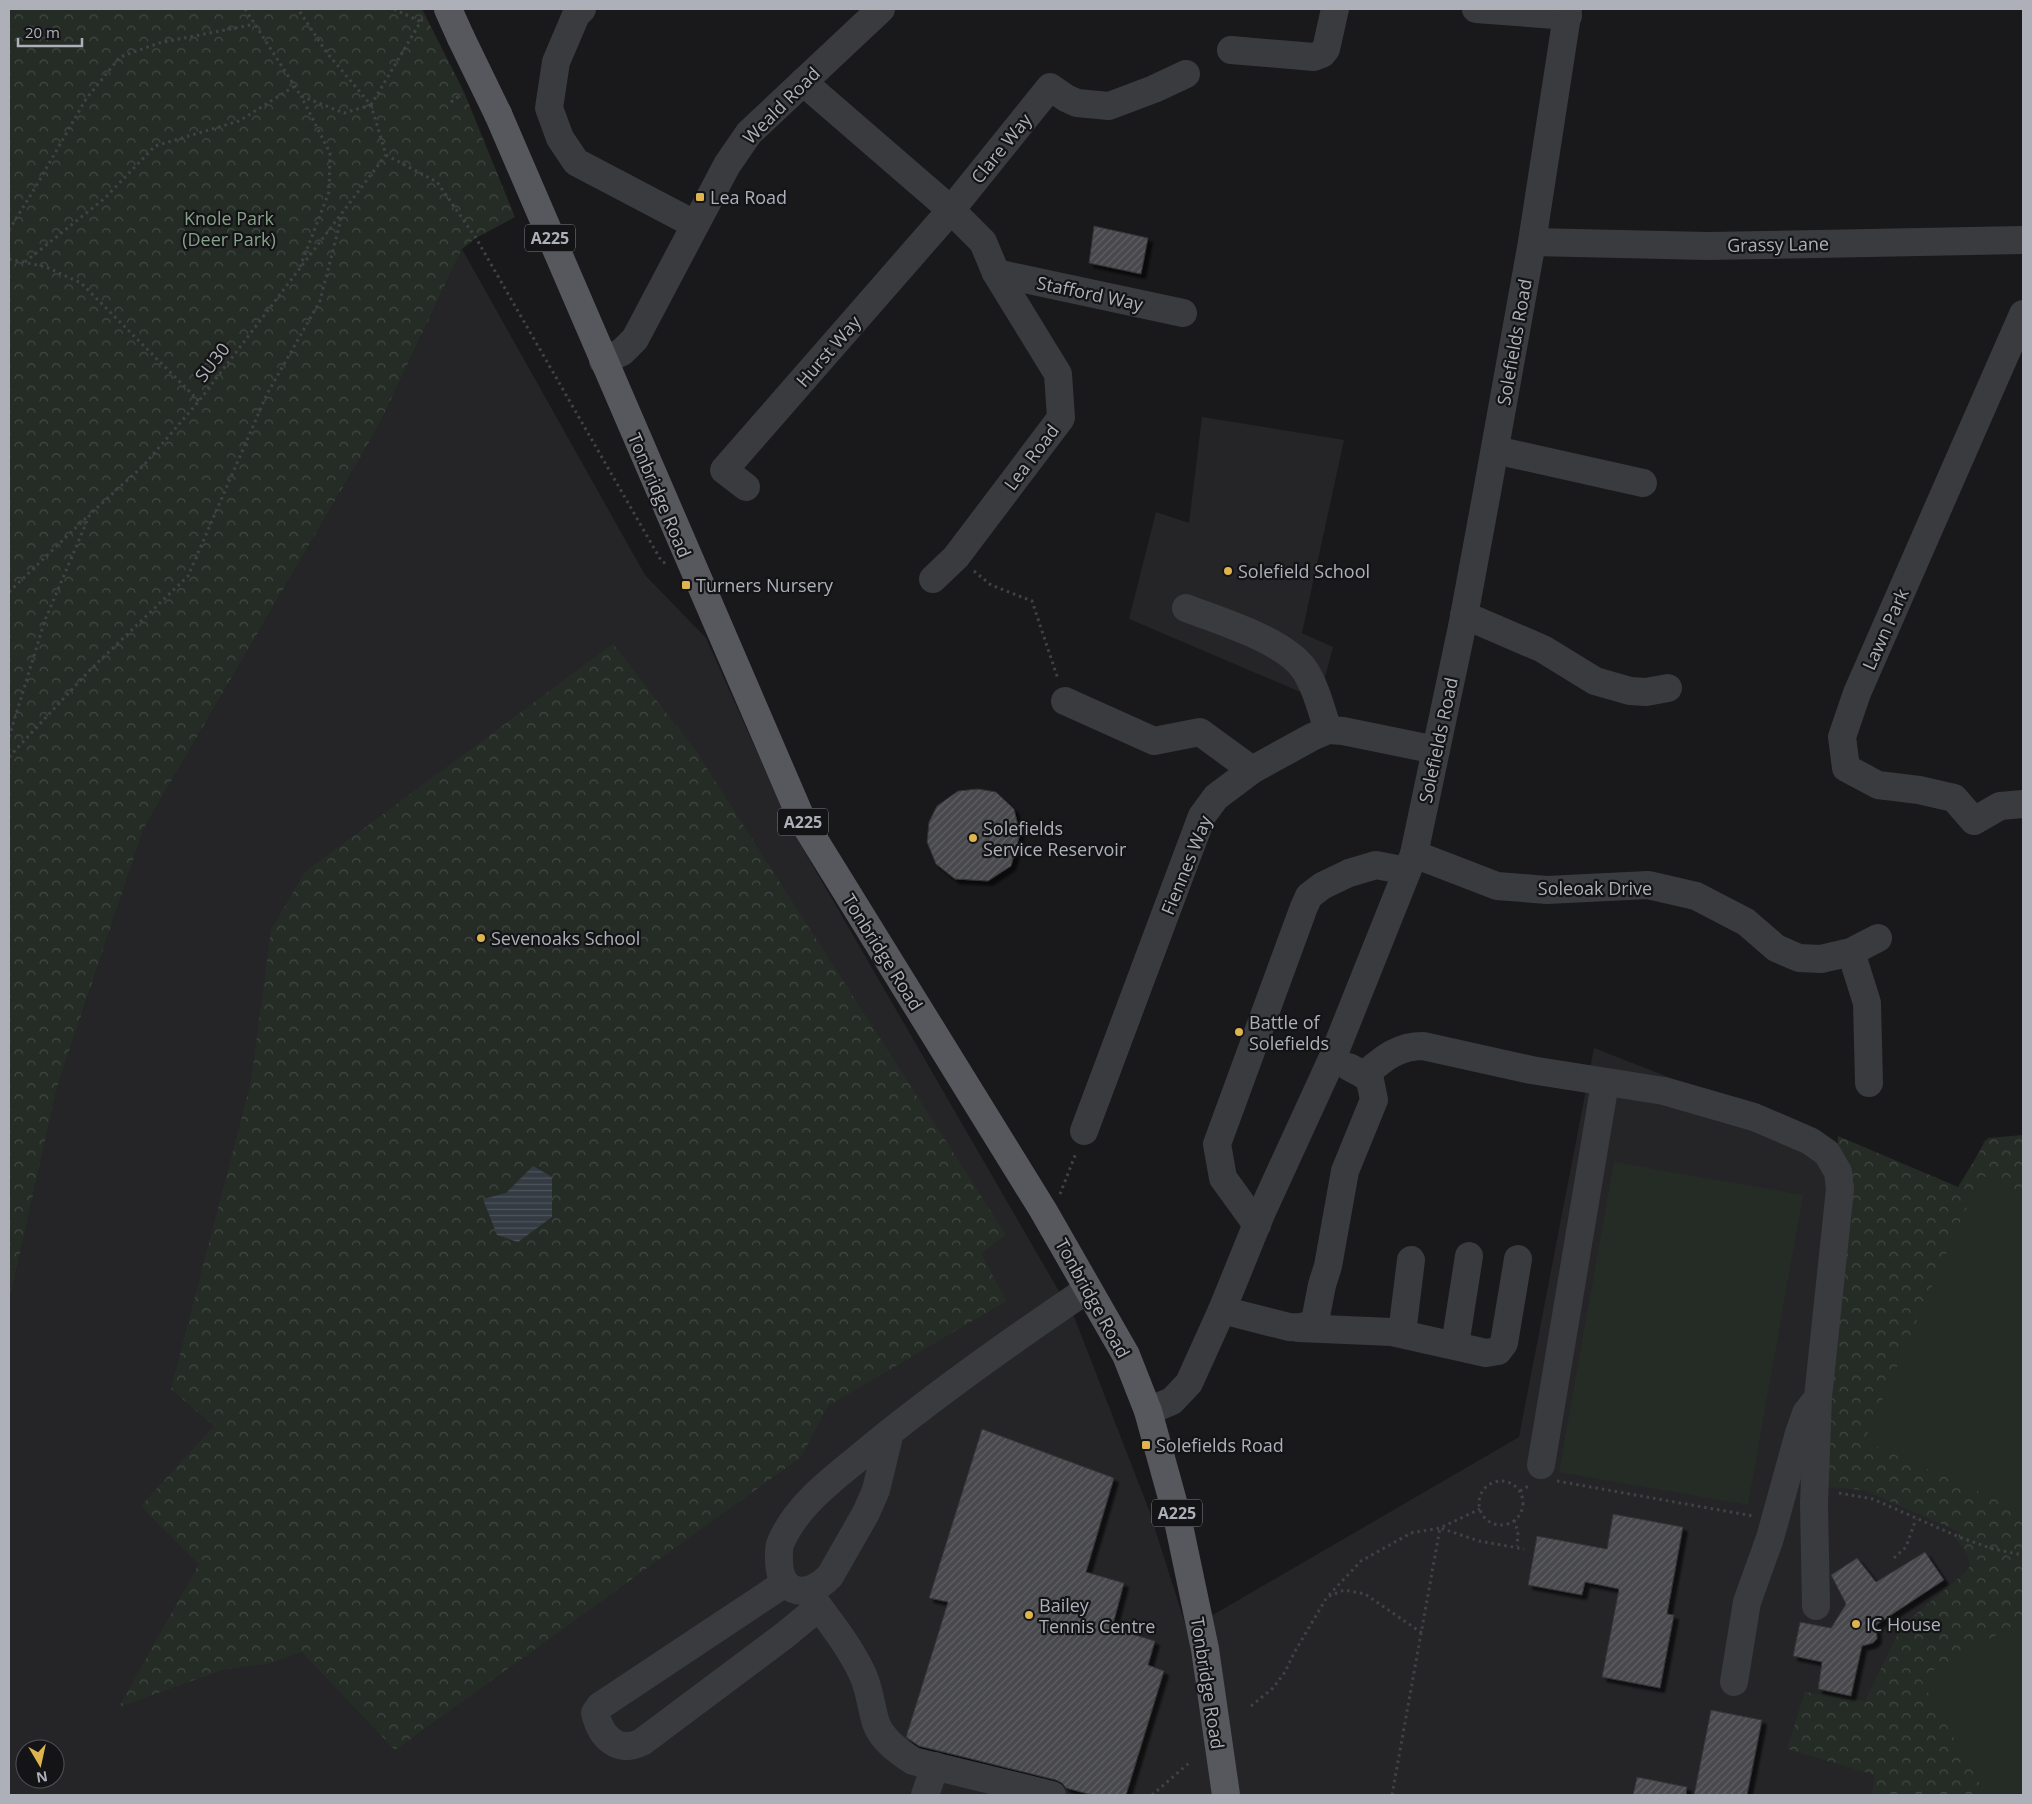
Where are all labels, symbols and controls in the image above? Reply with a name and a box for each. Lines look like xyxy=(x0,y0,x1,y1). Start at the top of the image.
scale bar xyxy=(18,15,81,47)
text: 20 m xyxy=(25,22,60,42)
street label: Weald Road xyxy=(737,61,825,149)
street label: Clare Way xyxy=(965,107,1037,188)
place label: Lea Road xyxy=(710,185,787,209)
marker: Lea Road xyxy=(694,191,706,203)
park label: Knole Park (Deer Park) xyxy=(182,206,276,251)
road number: A225 xyxy=(525,224,575,252)
street label: Grassy Lane xyxy=(1727,231,1829,257)
street label: Stafford Way xyxy=(1035,270,1146,316)
street label: Solefields Road xyxy=(1491,277,1537,407)
street label: Hurst Way xyxy=(790,310,866,392)
street label: SU30 xyxy=(189,337,235,387)
street label: Lea Road xyxy=(998,419,1064,495)
street label: Tonbridge Road xyxy=(623,429,697,561)
place label: Solefield School xyxy=(1238,559,1370,583)
marker: Solefield School xyxy=(1222,565,1234,577)
place label: Turners Nursery xyxy=(696,573,834,597)
marker: Turners Nursery xyxy=(680,579,692,591)
street label: Lawn Park xyxy=(1856,584,1914,673)
street label: Solefields Road xyxy=(1413,675,1463,805)
road number: A225 xyxy=(778,809,828,836)
street label: Fiennes Way xyxy=(1155,811,1217,918)
place label: Solefields Service Reservoir xyxy=(983,816,1127,861)
marker: Solefields Service Reservoir xyxy=(967,832,979,844)
street label: Soleoak Drive xyxy=(1538,876,1652,900)
street label: Tonbridge Road xyxy=(838,889,928,1015)
place label: Sevenoaks School xyxy=(491,926,640,950)
marker: Sevenoaks School xyxy=(475,932,487,944)
place label: Battle of Solefields xyxy=(1249,1010,1329,1055)
marker: Battle of Solefields xyxy=(1233,1026,1245,1038)
street label: Tonbridge Road xyxy=(1050,1234,1136,1362)
place label: Solefields Road xyxy=(1156,1433,1284,1457)
marker: Solefields Road xyxy=(1140,1439,1152,1451)
road number: A225 xyxy=(1152,1500,1202,1526)
place label: Bailey Tennis Centre xyxy=(1039,1593,1155,1638)
marker: Bailey Tennis Centre xyxy=(1023,1609,1035,1621)
place label: IC House xyxy=(1866,1612,1941,1636)
street label: Tonbridge Road xyxy=(1186,1615,1230,1751)
marker: IC House xyxy=(1850,1618,1862,1630)
north arrow xyxy=(15,1739,65,1789)
text: N xyxy=(35,1767,49,1788)

